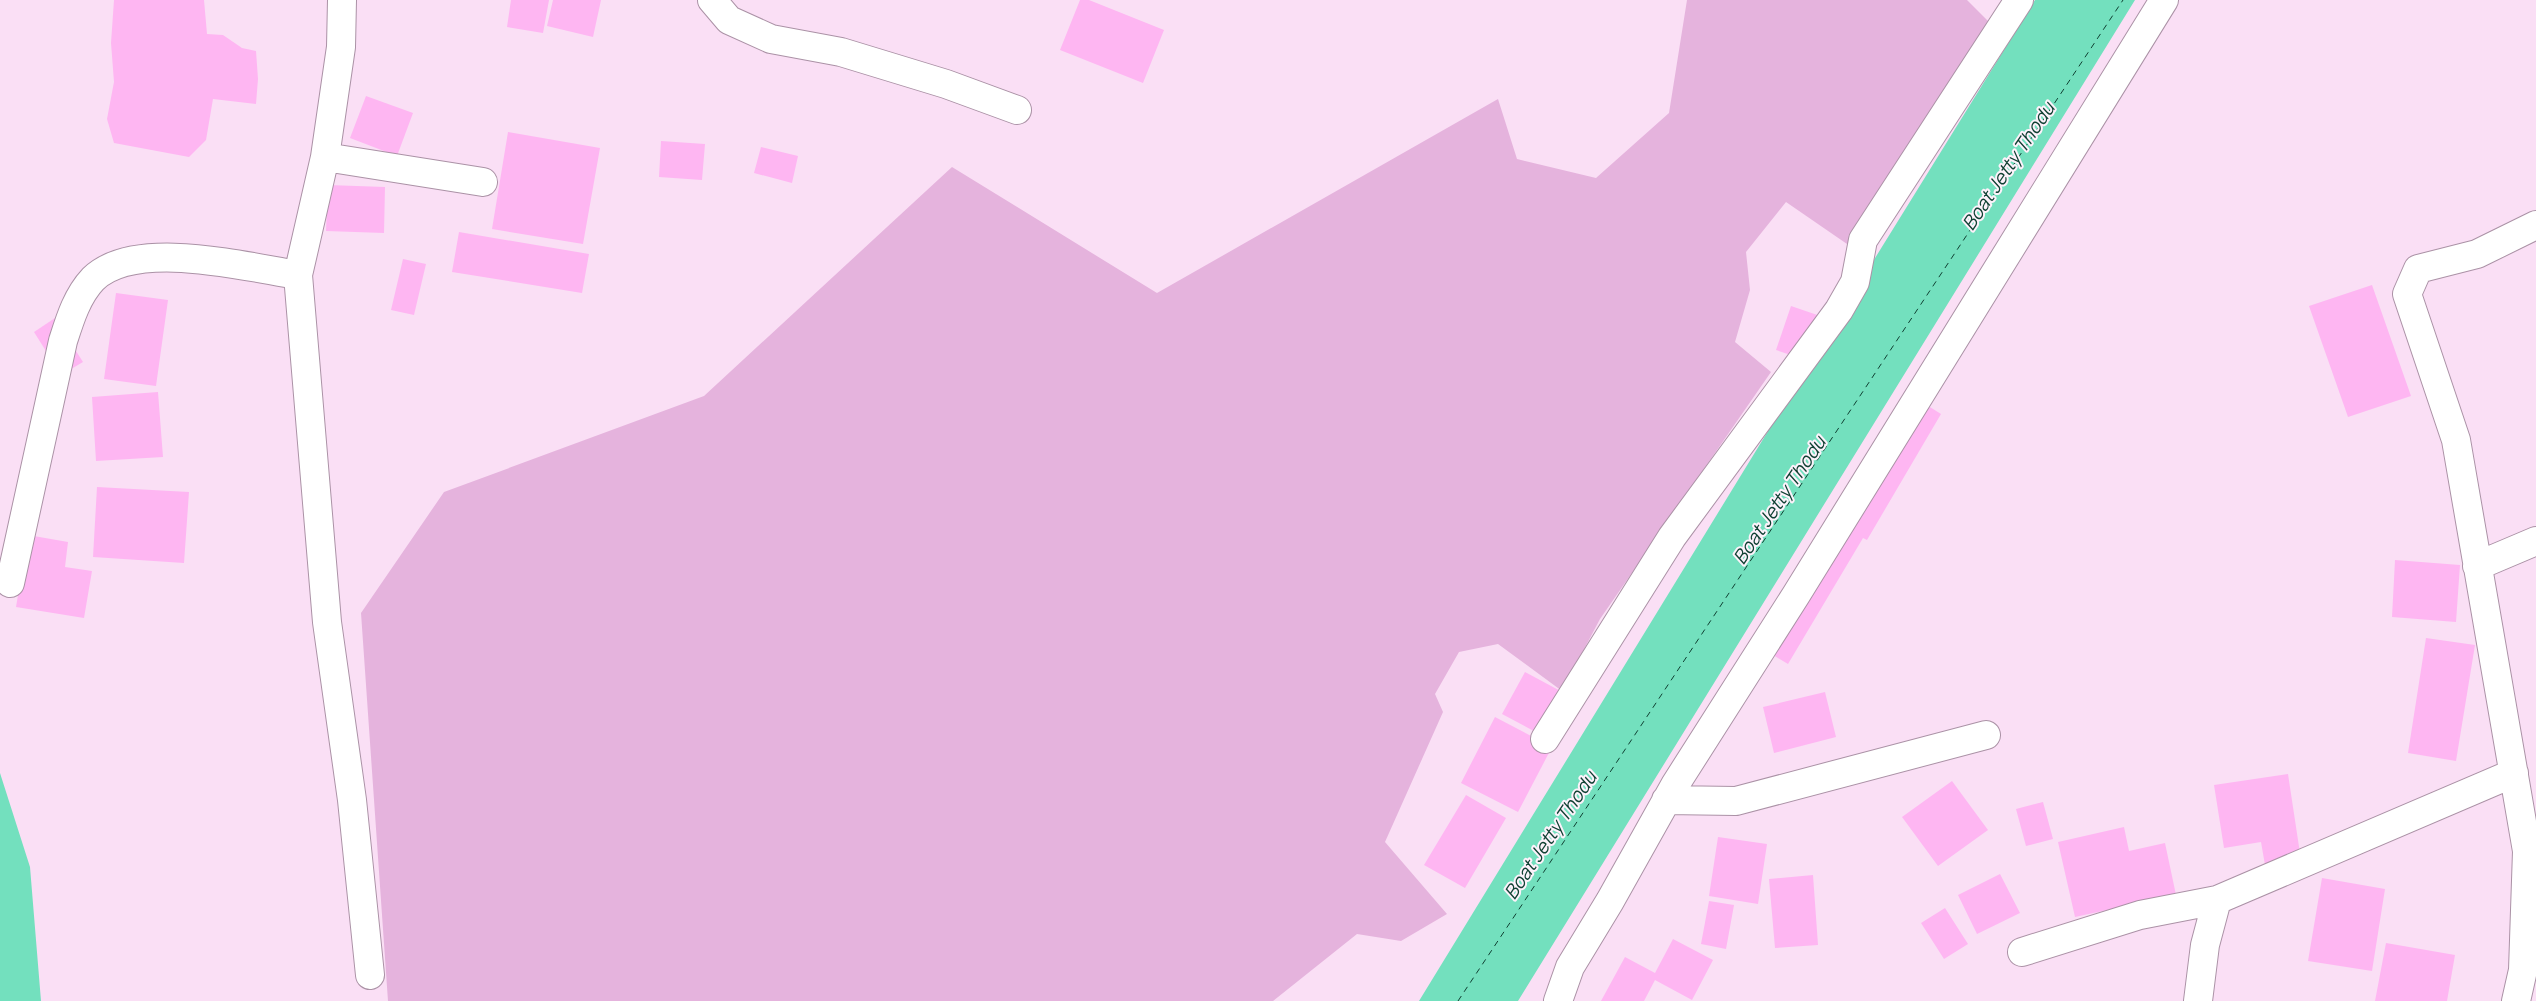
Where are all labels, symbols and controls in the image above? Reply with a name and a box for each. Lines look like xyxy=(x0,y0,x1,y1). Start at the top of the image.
water label: Boat Jetty Thodu xyxy=(1956,96,2061,235)
water label: Boat Jetty Thodu xyxy=(1727,430,1832,569)
water label: Boat Jetty Thodu xyxy=(1498,765,1603,904)

